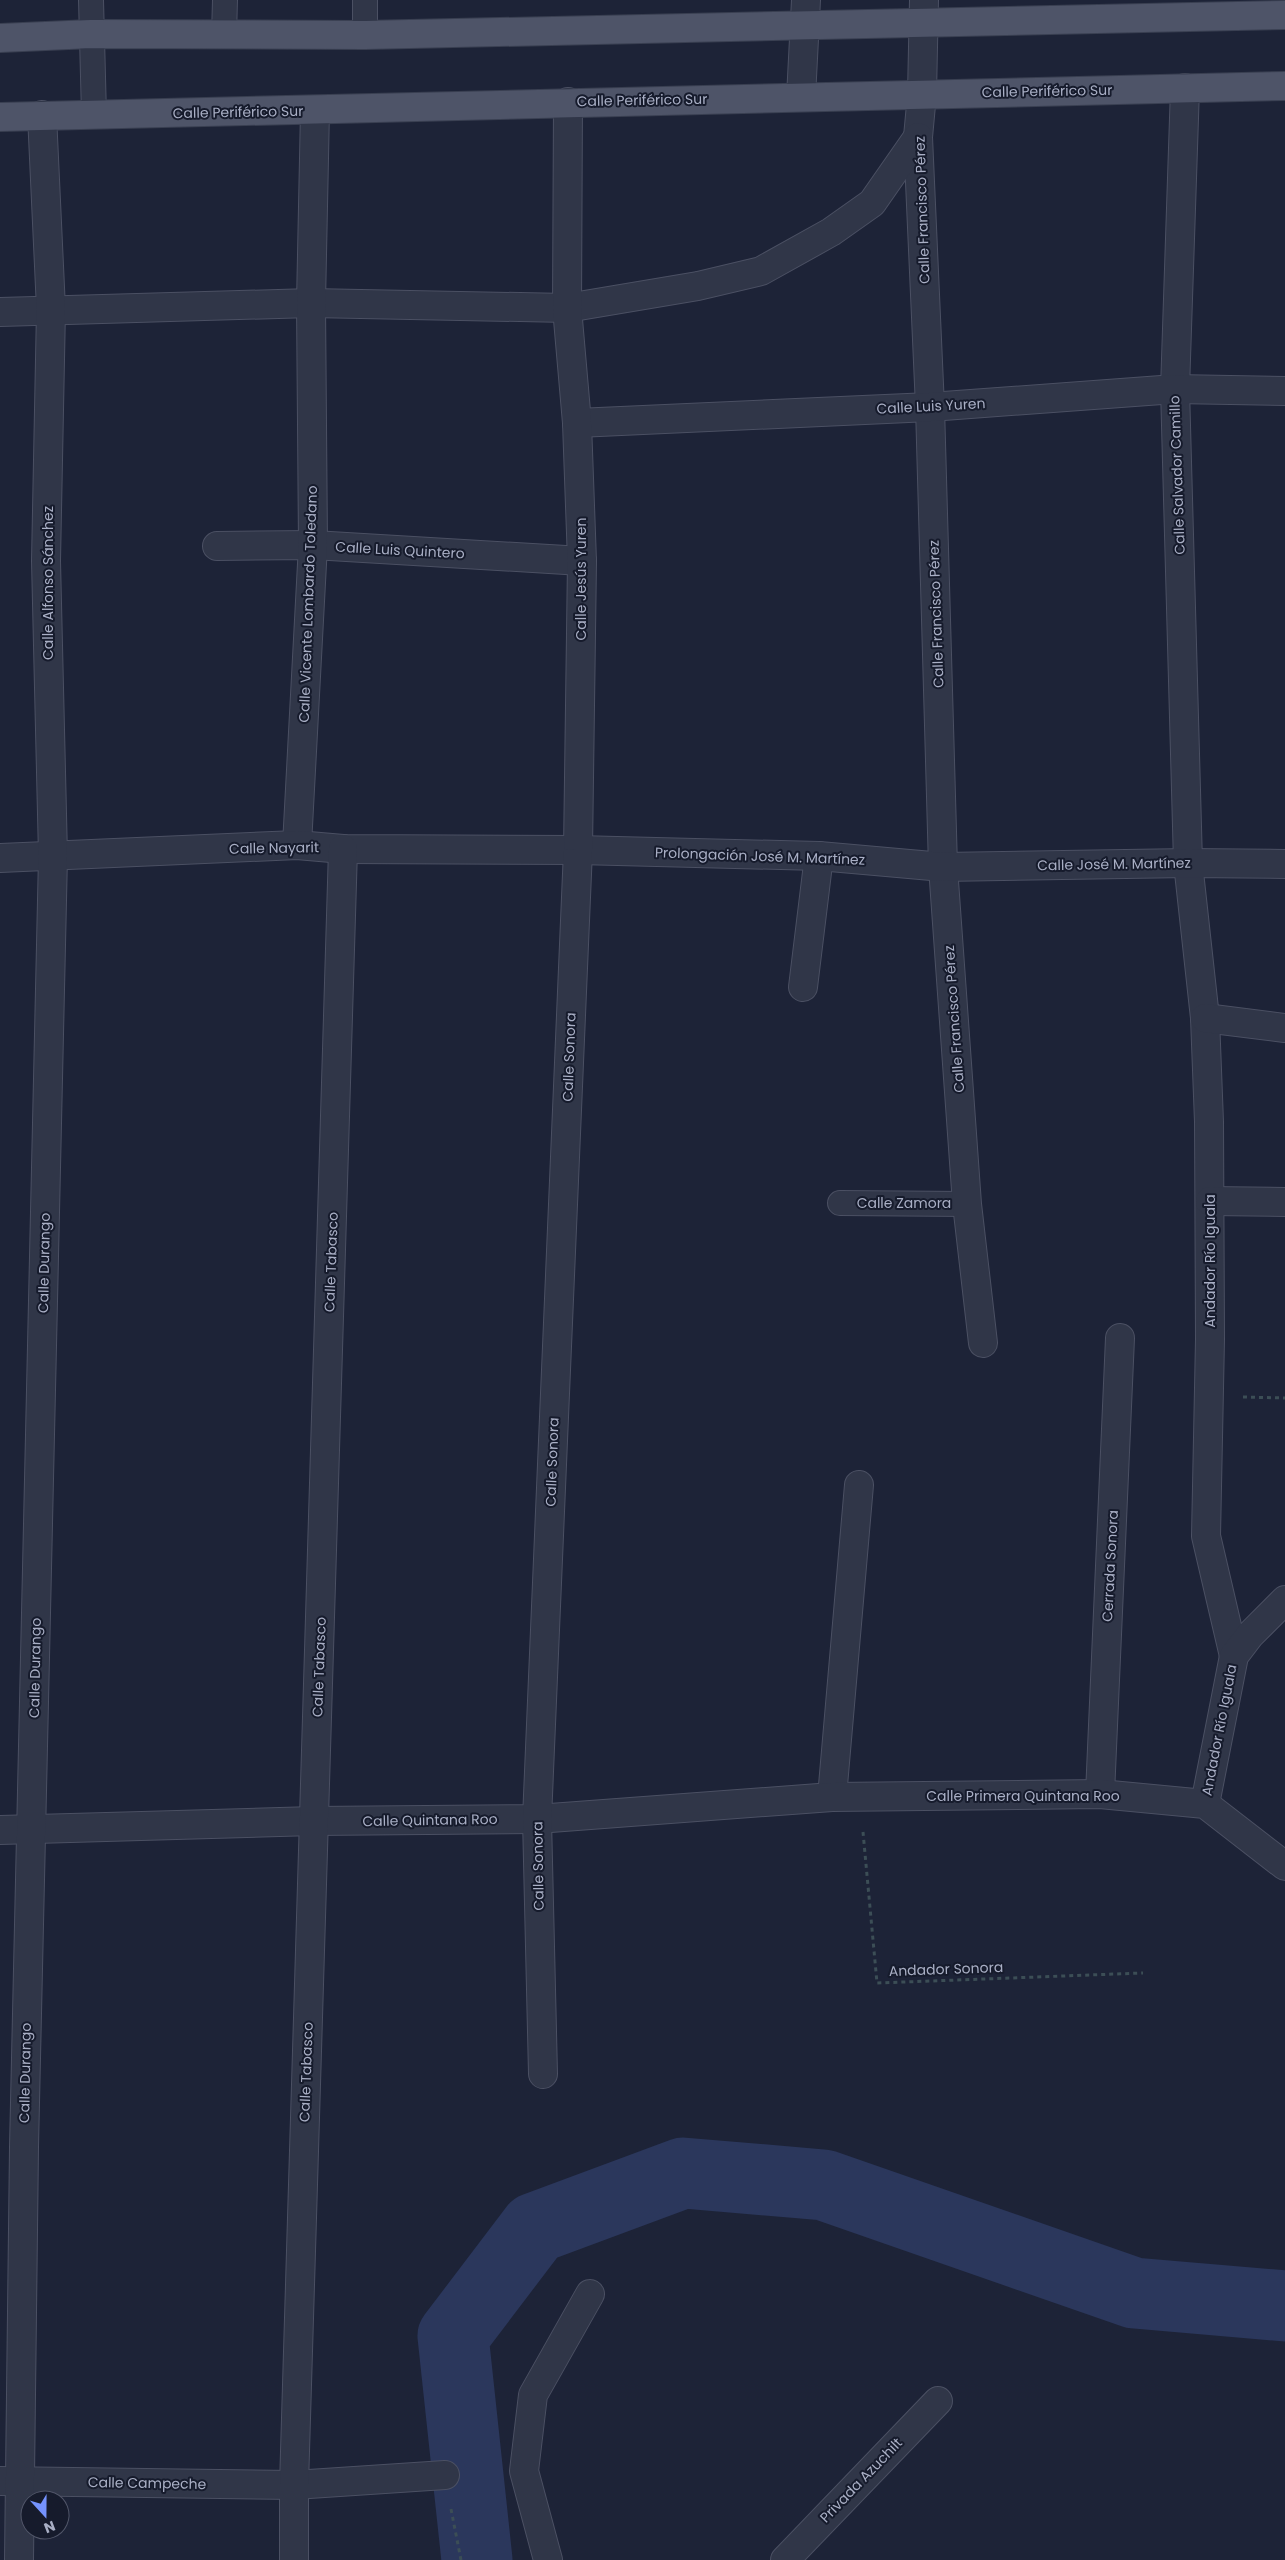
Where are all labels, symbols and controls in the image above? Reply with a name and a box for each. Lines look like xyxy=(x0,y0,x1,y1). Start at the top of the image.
street label: Calle Periférico Sur xyxy=(982,80,1112,102)
street label: Calle Periférico Sur xyxy=(577,89,707,111)
street label: Calle Periférico Sur xyxy=(173,101,303,123)
street label: Calle Francisco Pérez xyxy=(909,136,935,284)
street label: Calle Luis Yuren xyxy=(876,393,986,419)
street label: Calle Salvador Camillo xyxy=(1164,395,1190,555)
street label: Calle Vicente Lombardo Toledano xyxy=(294,485,322,723)
street label: Calle Alfonso Sánchez xyxy=(38,506,58,660)
street label: Calle Jesús Yuren xyxy=(571,518,591,641)
street label: Calle Luis Quintero xyxy=(335,537,465,563)
street label: Calle Francisco Pérez xyxy=(923,540,949,688)
street label: Calle Nayarit xyxy=(229,837,319,859)
street label: Prolongación José M. Martínez xyxy=(655,842,865,870)
street label: Calle José M. Martínez xyxy=(1037,853,1191,875)
street label: Calle Francisco Pérez xyxy=(939,945,969,1093)
street label: Calle Sonora xyxy=(557,1012,581,1102)
street label: Calle Zamora xyxy=(857,1193,951,1213)
street label: Andador Río Iguala xyxy=(1200,1194,1220,1328)
street label: Calle Tabasco xyxy=(319,1211,343,1312)
street label: Calle Durango xyxy=(33,1213,55,1313)
street label: Calle Sonora xyxy=(540,1417,564,1507)
street label: Cerrada Sonora xyxy=(1097,1510,1123,1622)
street label: Calle Tabasco xyxy=(307,1616,331,1717)
street label: Calle Durango xyxy=(24,1618,46,1718)
street label: Andador Río Iguala xyxy=(1196,1663,1242,1797)
street label: Calle Primera Quintana Roo xyxy=(926,1786,1120,1806)
street label: Calle Quintana Roo xyxy=(362,1809,498,1831)
street label: Calle Sonora xyxy=(527,1821,549,1911)
street label: Andador Sonora xyxy=(888,1957,1004,1981)
street label: Calle Tabasco xyxy=(294,2021,318,2122)
street label: Calle Durango xyxy=(14,2023,36,2123)
street label: Privada Azuchilt xyxy=(815,2433,907,2527)
street label: Calle Campeche xyxy=(88,2472,207,2494)
north arrow xyxy=(20,2490,70,2540)
text: N xyxy=(41,2516,58,2538)

